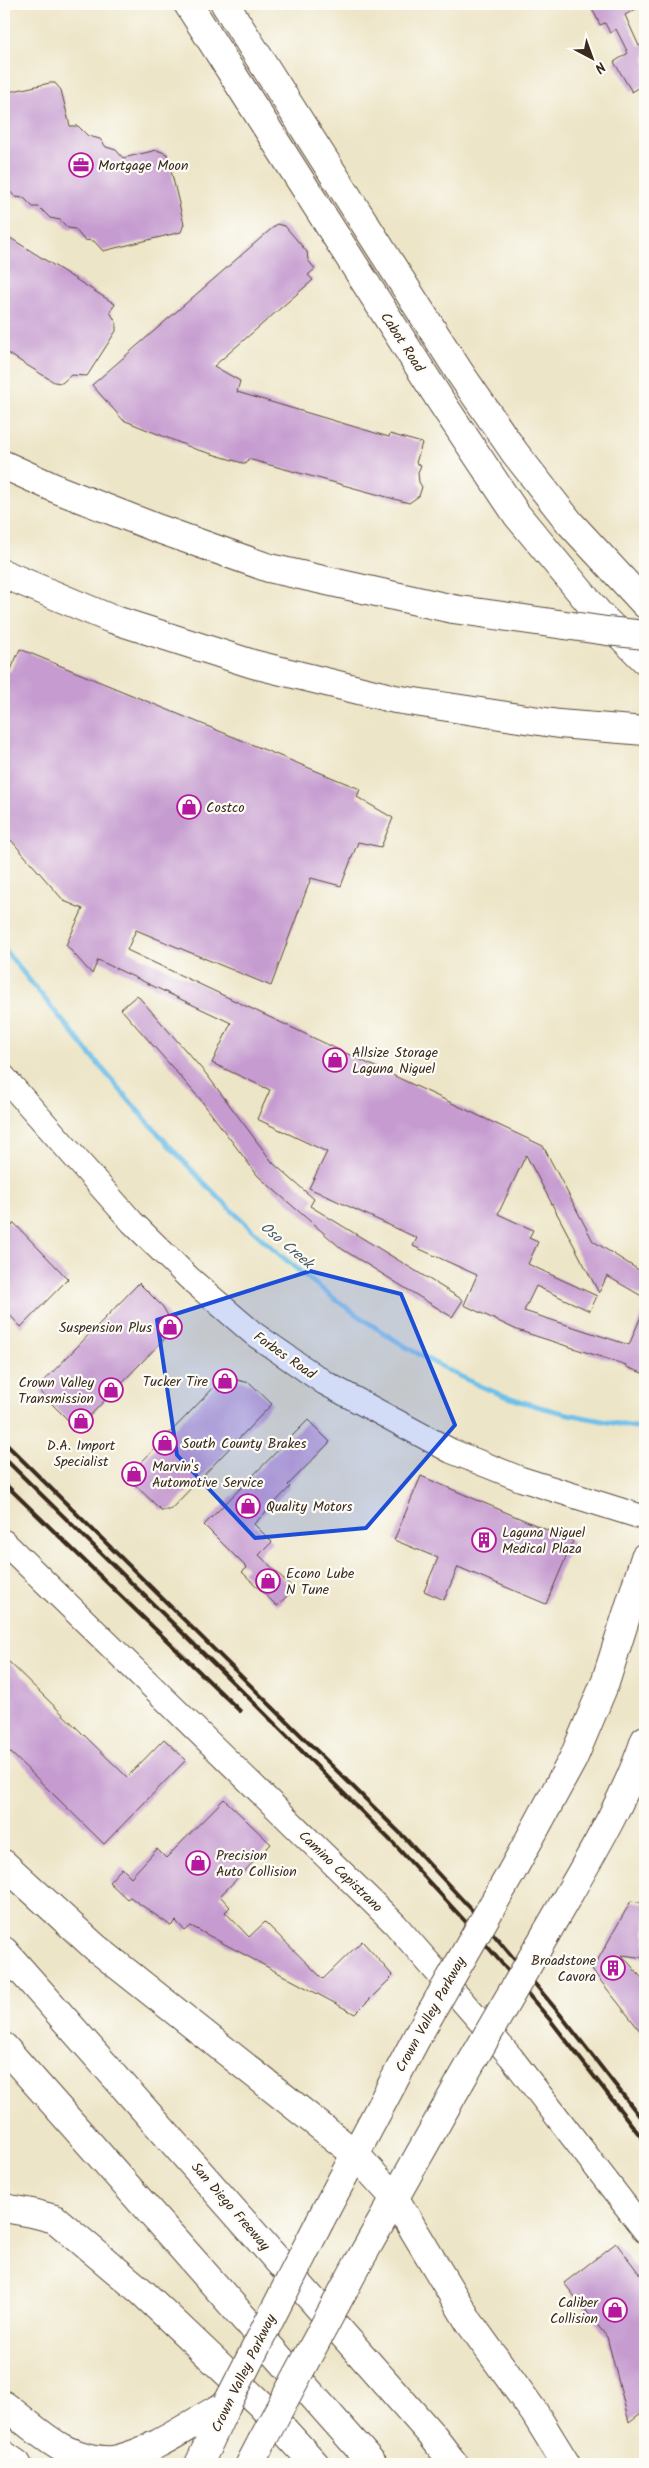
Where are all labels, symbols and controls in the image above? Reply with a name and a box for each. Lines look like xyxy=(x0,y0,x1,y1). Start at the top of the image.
north arrow xyxy=(566,32,616,82)
text: N xyxy=(589,56,610,78)
office icon: Mortgage Moon xyxy=(68,152,94,178)
place label: Mortgage Moon xyxy=(98,155,188,177)
street label: Cabot Road xyxy=(374,308,430,378)
shop icon: Costco xyxy=(176,794,202,820)
place label: Costco xyxy=(206,797,245,819)
place label: Allsize Storage Laguna Niguel xyxy=(352,1042,439,1080)
shop icon: Allsize Storage Laguna Niguel xyxy=(322,1047,348,1073)
water label: Oso Creek xyxy=(255,1216,320,1276)
shop icon: Suspension Plus xyxy=(157,1314,183,1340)
place label: Suspension Plus xyxy=(59,1317,152,1339)
street label: Forbes Road xyxy=(249,1326,321,1386)
shop icon: Tucker Tire xyxy=(212,1368,238,1394)
place label: Tucker Tire xyxy=(143,1371,209,1393)
place label: Crown Valley Transmission xyxy=(18,1372,94,1410)
shop icon: Crown Valley Transmission xyxy=(98,1377,124,1403)
shop icon: D.A. Import Specialist xyxy=(68,1408,94,1434)
shop icon: South County Brakes xyxy=(152,1430,178,1456)
place label: South County Brakes xyxy=(182,1433,307,1455)
place label: D.A. Import Specialist xyxy=(47,1435,116,1473)
place label: Marvin's Automotive Service xyxy=(152,1456,264,1494)
shop icon: Marvin's Automotive Service xyxy=(121,1461,147,1487)
shop icon: Quality Motors xyxy=(235,1493,261,1519)
place label: Quality Motors xyxy=(266,1496,352,1518)
place label: Laguna Niguel Medical Plaza xyxy=(502,1522,586,1560)
building icon: Laguna Niguel Medical Plaza xyxy=(471,1527,497,1553)
place label: Econo Lube N Tune xyxy=(286,1563,355,1601)
shop icon: Econo Lube N Tune xyxy=(255,1568,281,1594)
street label: Camino Capistrano xyxy=(293,1826,388,1918)
place label: Precision Auto Collision xyxy=(216,1845,297,1883)
shop icon: Precision Auto Collision xyxy=(185,1850,211,1876)
place label: Broadstone Cavora xyxy=(531,1950,597,1988)
street label: Crown Valley Parkway xyxy=(390,1952,472,2076)
building icon: Broadstone Cavora xyxy=(600,1955,626,1981)
street label: San Diego Freeway xyxy=(185,2157,275,2256)
place label: Caliber Collision xyxy=(550,2292,599,2330)
shop icon: Caliber Collision xyxy=(602,2297,628,2323)
street label: Crown Valley Parkway xyxy=(206,2310,282,2436)

